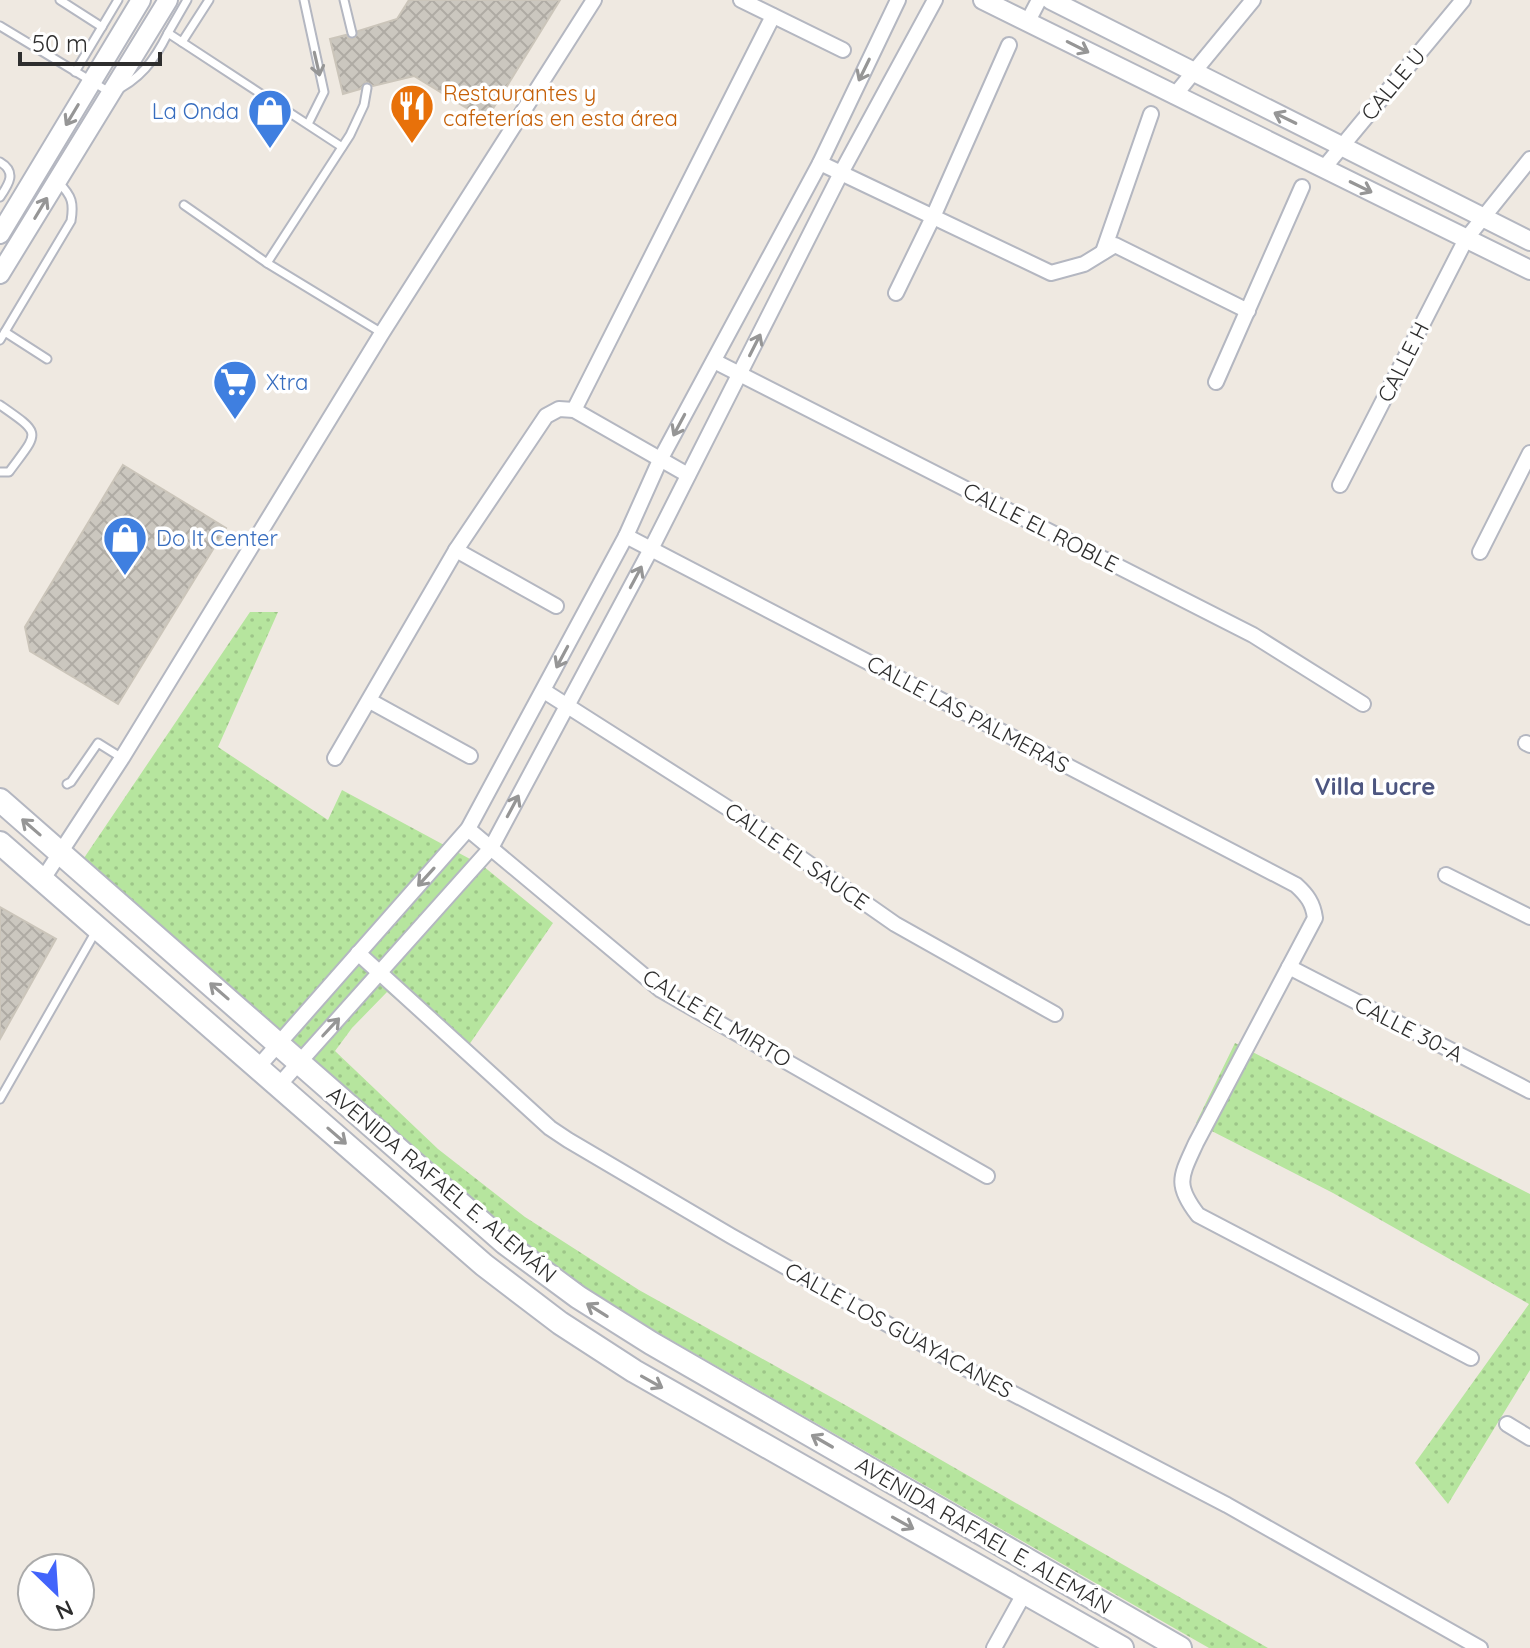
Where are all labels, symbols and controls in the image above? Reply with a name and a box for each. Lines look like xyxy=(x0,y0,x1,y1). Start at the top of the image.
scale bar xyxy=(20,16,160,66)
text: 50 m xyxy=(32,28,88,58)
one-way arrow xyxy=(1065,39,1089,55)
street label: CALLE U xyxy=(1355,42,1431,126)
one-way arrow xyxy=(311,51,326,77)
one-way arrow xyxy=(856,58,871,82)
place label: Restaurantes y cafeterías en esta área xyxy=(443,79,678,132)
restaurant icon: Restaurantes y cafeterías en esta área xyxy=(388,82,436,145)
shop icon: La Onda xyxy=(246,87,294,150)
place label: La Onda xyxy=(152,97,239,125)
one-way arrow xyxy=(64,103,80,126)
one-way arrow xyxy=(1273,110,1297,125)
one-way arrow xyxy=(1348,180,1372,196)
one-way arrow xyxy=(33,197,49,220)
street label: CALLE H xyxy=(1371,317,1435,407)
one-way arrow xyxy=(748,334,763,358)
supermarket icon: Xtra xyxy=(211,358,259,421)
place label: Xtra xyxy=(266,368,308,396)
one-way arrow xyxy=(671,413,687,436)
street label: CALLE EL ROBLE xyxy=(959,476,1123,578)
shop icon: Do It Center xyxy=(101,514,149,577)
place label: Do It Center xyxy=(156,524,279,552)
one-way arrow xyxy=(629,565,645,589)
one-way arrow xyxy=(553,645,569,668)
street label: CALLE LAS PALMERAS xyxy=(862,649,1074,779)
district label: Villa Lucre xyxy=(1315,771,1435,801)
one-way arrow xyxy=(506,795,522,818)
street label: CALLE EL SAUCE xyxy=(719,796,875,916)
one-way arrow xyxy=(21,818,41,836)
one-way arrow xyxy=(416,867,435,887)
street label: CALLE EL MIRTO xyxy=(638,963,796,1073)
one-way arrow xyxy=(209,983,229,1001)
street label: CALLE 30-A xyxy=(1350,990,1468,1068)
one-way arrow xyxy=(321,1017,340,1037)
street label: AVENIDA RAFAEL E. ALEMÁN xyxy=(321,1080,563,1288)
one-way arrow xyxy=(327,1127,347,1145)
street label: CALLE LOS GUAYACANES xyxy=(780,1256,1018,1404)
one-way arrow xyxy=(587,1301,609,1318)
one-way arrow xyxy=(640,1374,663,1390)
one-way arrow xyxy=(810,1433,834,1448)
street label: AVENIDA RAFAEL E. ALEMÁN xyxy=(851,1450,1117,1620)
one-way arrow xyxy=(891,1515,914,1531)
north arrow xyxy=(16,1552,96,1632)
text: N xyxy=(51,1594,78,1626)

